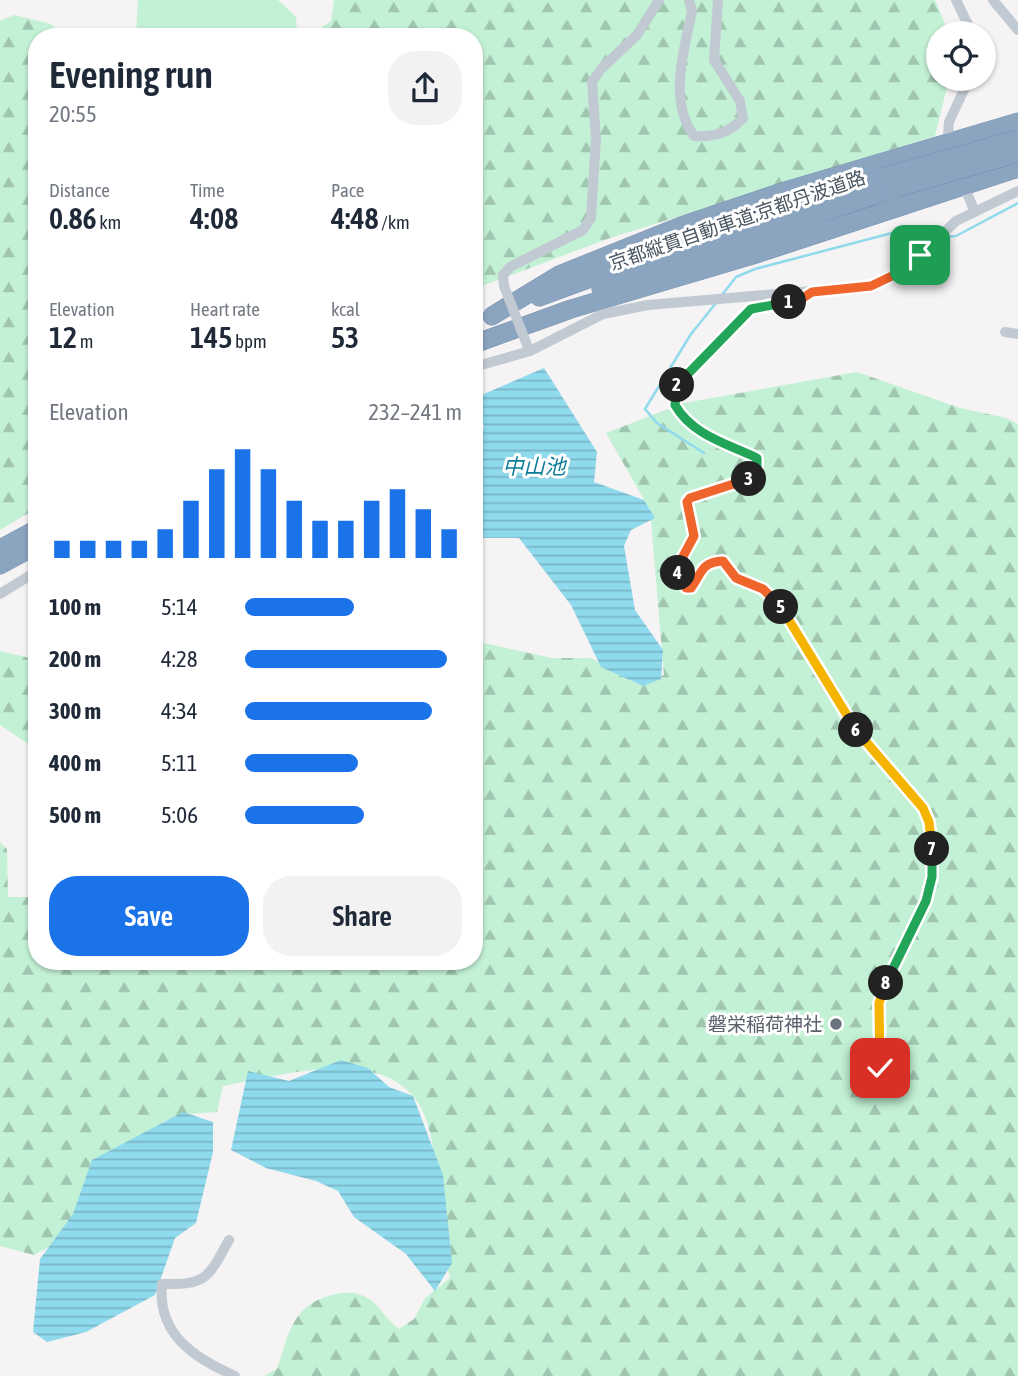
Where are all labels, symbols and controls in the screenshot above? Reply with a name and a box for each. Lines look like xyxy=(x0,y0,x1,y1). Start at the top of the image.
map controls xyxy=(926,21,996,91)
button: locate xyxy=(926,21,996,91)
button: share xyxy=(388,51,462,125)
text: Evening run xyxy=(49,53,213,96)
text: 20:55 xyxy=(49,101,97,127)
street label: 京都縦貫自動車道;京都丹波道路 xyxy=(606,166,868,274)
text: Distance xyxy=(49,179,110,201)
text: Time xyxy=(190,179,225,201)
text: Pace xyxy=(331,179,364,201)
text: 0.86 xyxy=(49,201,97,235)
text: 4:08 xyxy=(190,201,238,235)
text: 4:48 xyxy=(331,201,379,235)
text: km xyxy=(97,211,121,233)
text: /km xyxy=(379,211,410,233)
pin xyxy=(890,225,950,285)
icon: arrive xyxy=(901,236,939,274)
pin: 1 xyxy=(772,284,806,320)
text: 1 xyxy=(784,290,793,312)
text: Elevation xyxy=(49,298,115,320)
text: Heart rate xyxy=(190,298,260,320)
text: kcal xyxy=(331,298,360,320)
text: 12 xyxy=(49,320,77,354)
text: 145 xyxy=(190,320,232,354)
text: 53 xyxy=(331,320,359,354)
text: m xyxy=(77,330,94,352)
text: bpm xyxy=(232,330,267,352)
pin: 2 xyxy=(660,368,694,402)
text: 2 xyxy=(672,373,681,395)
text: Elevation xyxy=(49,399,129,425)
text: 232–241 m xyxy=(368,399,462,425)
water label: 中山池 xyxy=(503,454,567,478)
pin: 3 xyxy=(732,462,766,496)
text: 3 xyxy=(744,467,753,489)
pin: 4 xyxy=(660,556,696,590)
text: 4 xyxy=(673,561,682,583)
pin: 5 xyxy=(764,590,798,624)
text: 100 m xyxy=(49,594,101,620)
text: 5:14 xyxy=(161,594,198,620)
text: 5 xyxy=(776,595,785,617)
text: 200 m xyxy=(49,646,101,672)
text: 4:28 xyxy=(161,646,198,672)
text: 300 m xyxy=(49,698,101,724)
text: 4:34 xyxy=(161,698,198,724)
pin: 6 xyxy=(838,712,874,748)
text: 6 xyxy=(851,718,860,740)
text: 400 m xyxy=(49,750,101,776)
text: 5:11 xyxy=(161,750,198,776)
text: 500 m xyxy=(49,802,101,828)
text: 5:06 xyxy=(161,802,198,828)
pin: 7 xyxy=(914,832,950,866)
text: 7 xyxy=(927,837,936,859)
button: Save xyxy=(49,876,249,956)
button: Share xyxy=(263,876,462,956)
pin: 8 xyxy=(868,965,903,1000)
text: 8 xyxy=(881,971,890,993)
place label: 磐栄稲荷神社 xyxy=(708,1013,822,1035)
marker: 磐栄稲荷神社 xyxy=(828,1016,844,1032)
pin xyxy=(850,1038,910,1098)
icon: check xyxy=(861,1049,899,1087)

